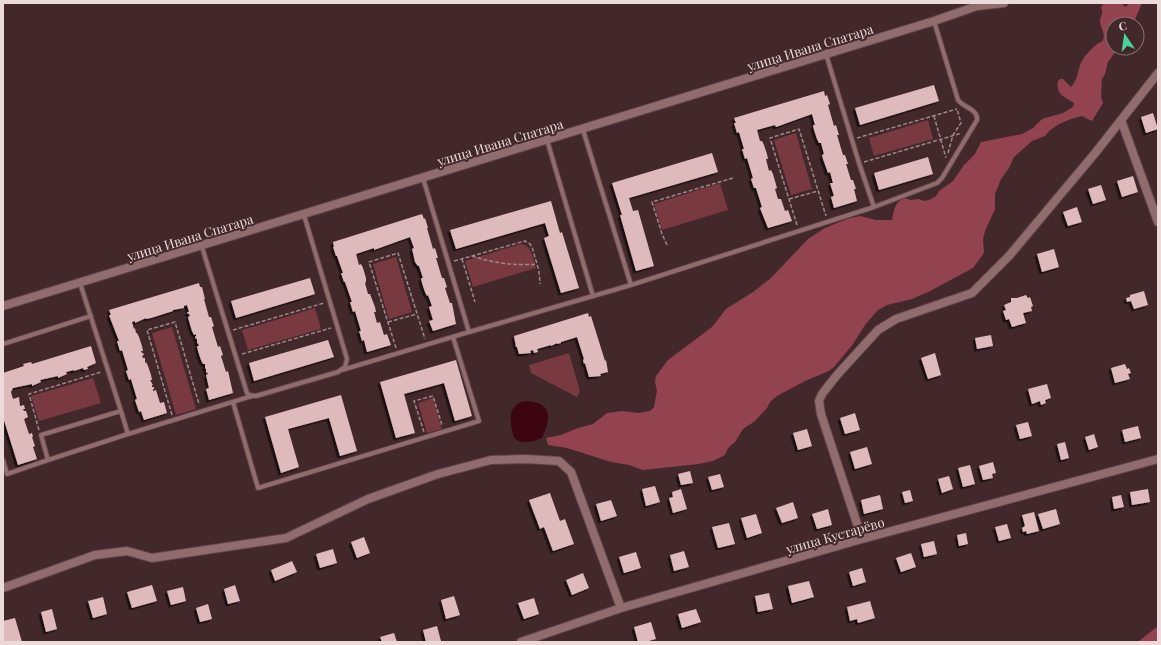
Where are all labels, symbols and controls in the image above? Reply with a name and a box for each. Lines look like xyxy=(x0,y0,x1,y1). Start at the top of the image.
north arrow xyxy=(1105,16,1145,56)
text: С xyxy=(1117,18,1128,34)
street label: улица Ивана Спатара xyxy=(744,20,875,75)
street label: улица Ивана Спатара xyxy=(434,115,565,170)
street label: улица Ивана Спатара xyxy=(124,210,255,265)
street label: улица Кустарёво xyxy=(783,513,886,557)

